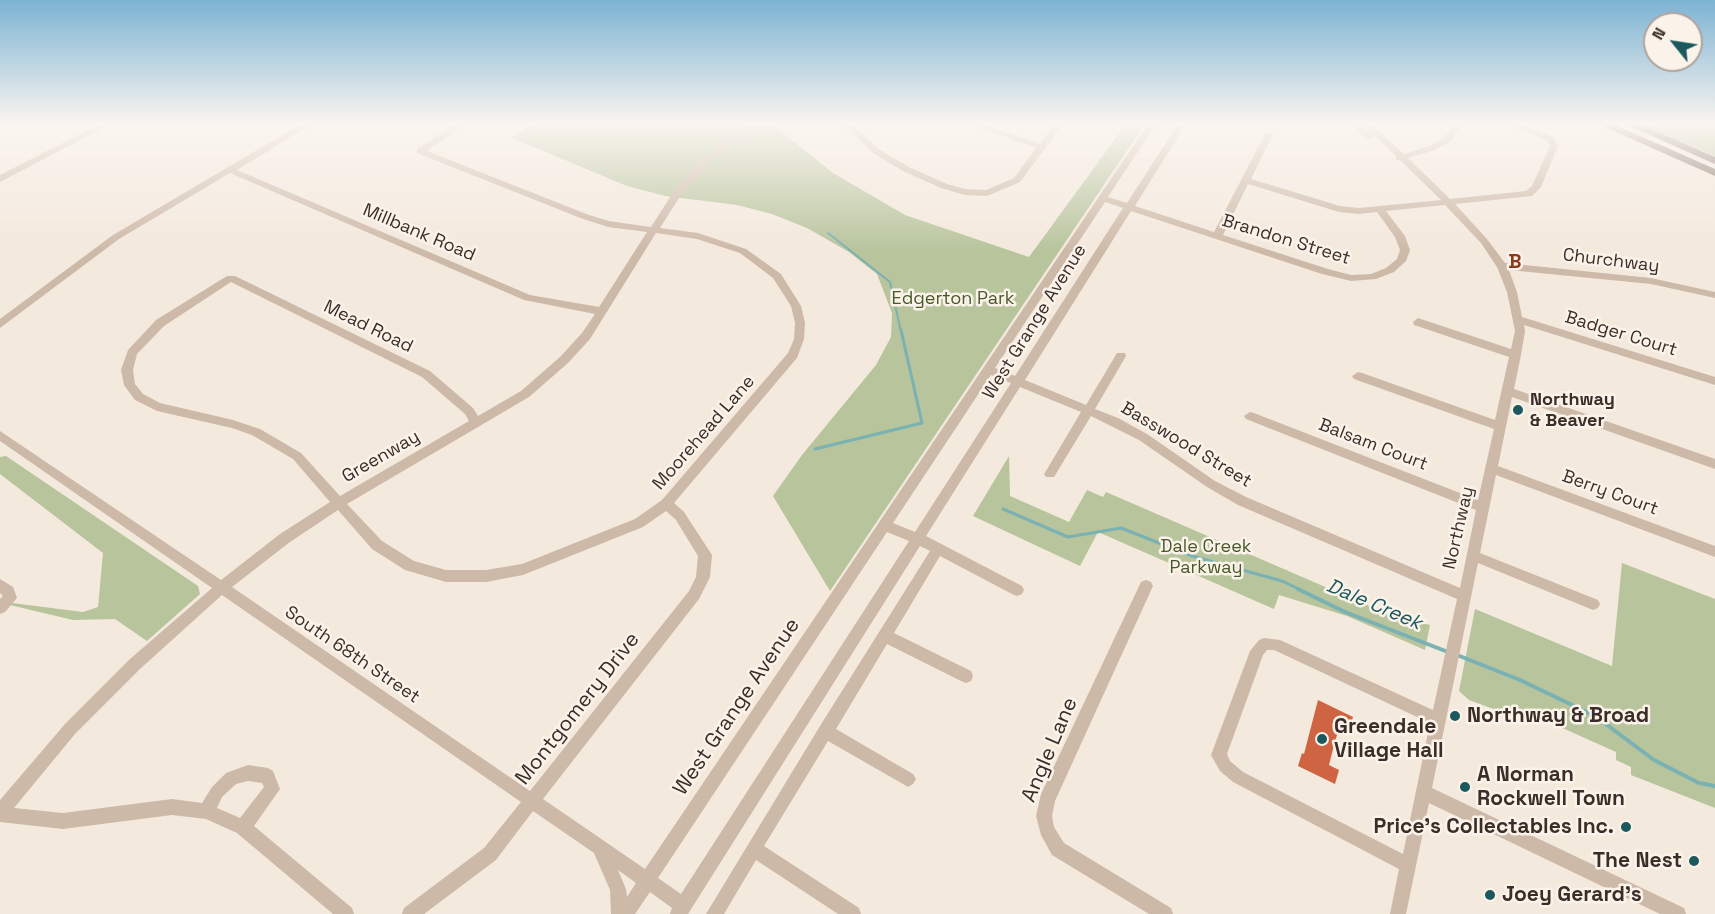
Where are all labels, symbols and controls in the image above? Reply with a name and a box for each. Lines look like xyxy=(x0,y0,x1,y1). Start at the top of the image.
north arrow xyxy=(1643,12,1703,72)
text: N xyxy=(1647,24,1670,44)
street label: Millbank Road xyxy=(359,200,479,266)
street label: Brandon Street xyxy=(1219,210,1353,270)
street label: West Grange Avenue xyxy=(979,241,1091,403)
street label: Churchway xyxy=(1562,244,1660,278)
district label: B xyxy=(1508,251,1522,275)
park label: Edgerton Park xyxy=(892,288,1014,310)
street label: Mead Road xyxy=(320,296,416,358)
street label: Badger Court xyxy=(1562,307,1680,361)
street label: Moorehead Lane xyxy=(648,371,760,495)
place label: Northway & Beaver xyxy=(1530,389,1615,432)
street label: Basswood Street xyxy=(1117,397,1255,493)
marker: Northway & Beaver xyxy=(1511,403,1525,417)
street label: Balsam Court xyxy=(1315,414,1431,476)
street label: Greenway xyxy=(338,426,424,488)
street label: Berry Court xyxy=(1559,466,1661,520)
street label: Northway xyxy=(1439,484,1479,572)
park label: Dale Creek Parkway xyxy=(1161,536,1251,578)
water label: Dale Creek xyxy=(1323,574,1425,636)
street label: South 68th Street xyxy=(280,602,424,708)
street label: West Grange Avenue xyxy=(668,614,806,800)
street label: Montgomery Drive xyxy=(511,628,645,790)
street label: Angle Lane xyxy=(1017,694,1083,806)
place label: Northway & Broad xyxy=(1467,703,1649,729)
marker: Northway & Broad xyxy=(1448,709,1462,723)
place label: Greendale Village Hall xyxy=(1334,714,1444,764)
marker: Greendale Village Hall xyxy=(1315,732,1329,746)
place label: A Norman Rockwell Town xyxy=(1477,762,1625,812)
marker: A Norman Rockwell Town xyxy=(1458,780,1472,794)
place label: Price's Collectables Inc. xyxy=(1373,814,1614,840)
marker: Price's Collectables Inc. xyxy=(1619,820,1633,834)
place label: The Nest xyxy=(1593,848,1682,874)
marker: The Nest xyxy=(1687,854,1701,868)
place label: Joey Gerard's xyxy=(1502,882,1642,908)
marker: Joey Gerard's xyxy=(1483,888,1497,902)

